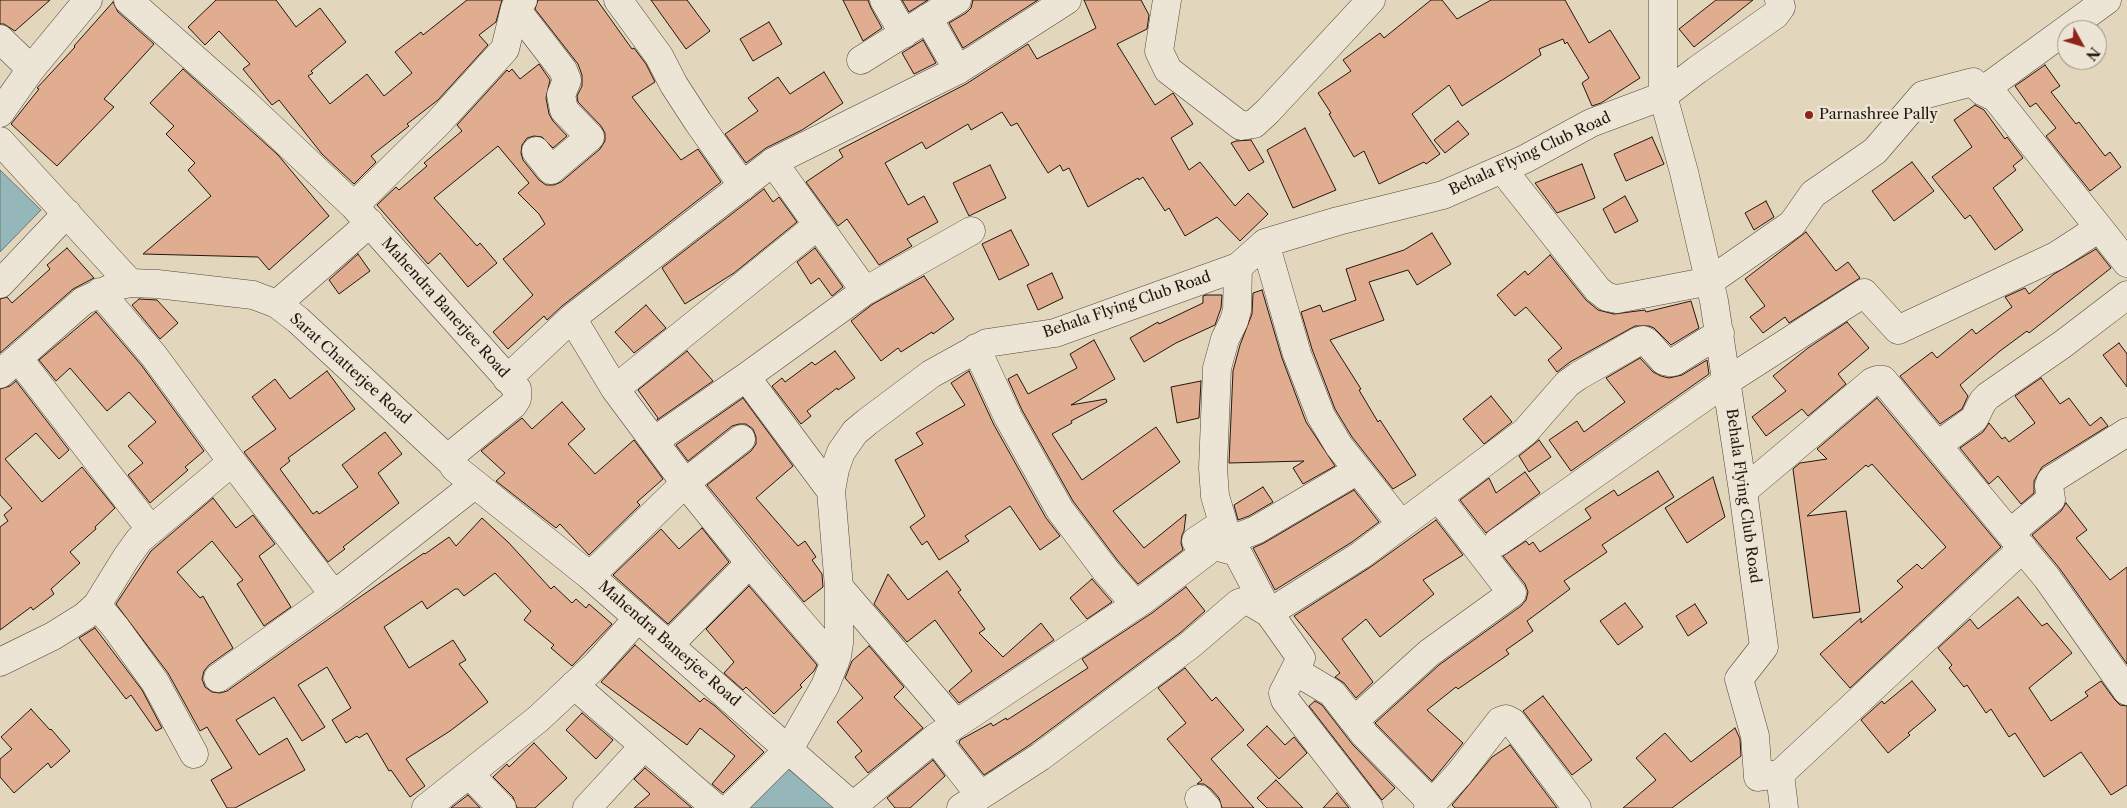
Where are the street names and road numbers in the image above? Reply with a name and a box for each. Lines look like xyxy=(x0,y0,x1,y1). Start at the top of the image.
street label: Behala Flying Club Road xyxy=(1446,109,1614,199)
street label: Mahendra Banerjee Road xyxy=(377,234,513,382)
street label: Behala Flying Club Road xyxy=(1041,268,1213,342)
street label: Sarat Chatterjee Road xyxy=(286,310,414,428)
street label: Behala Flying Club Road xyxy=(1722,407,1764,585)
street label: Mahendra Banerjee Road xyxy=(594,577,744,711)

